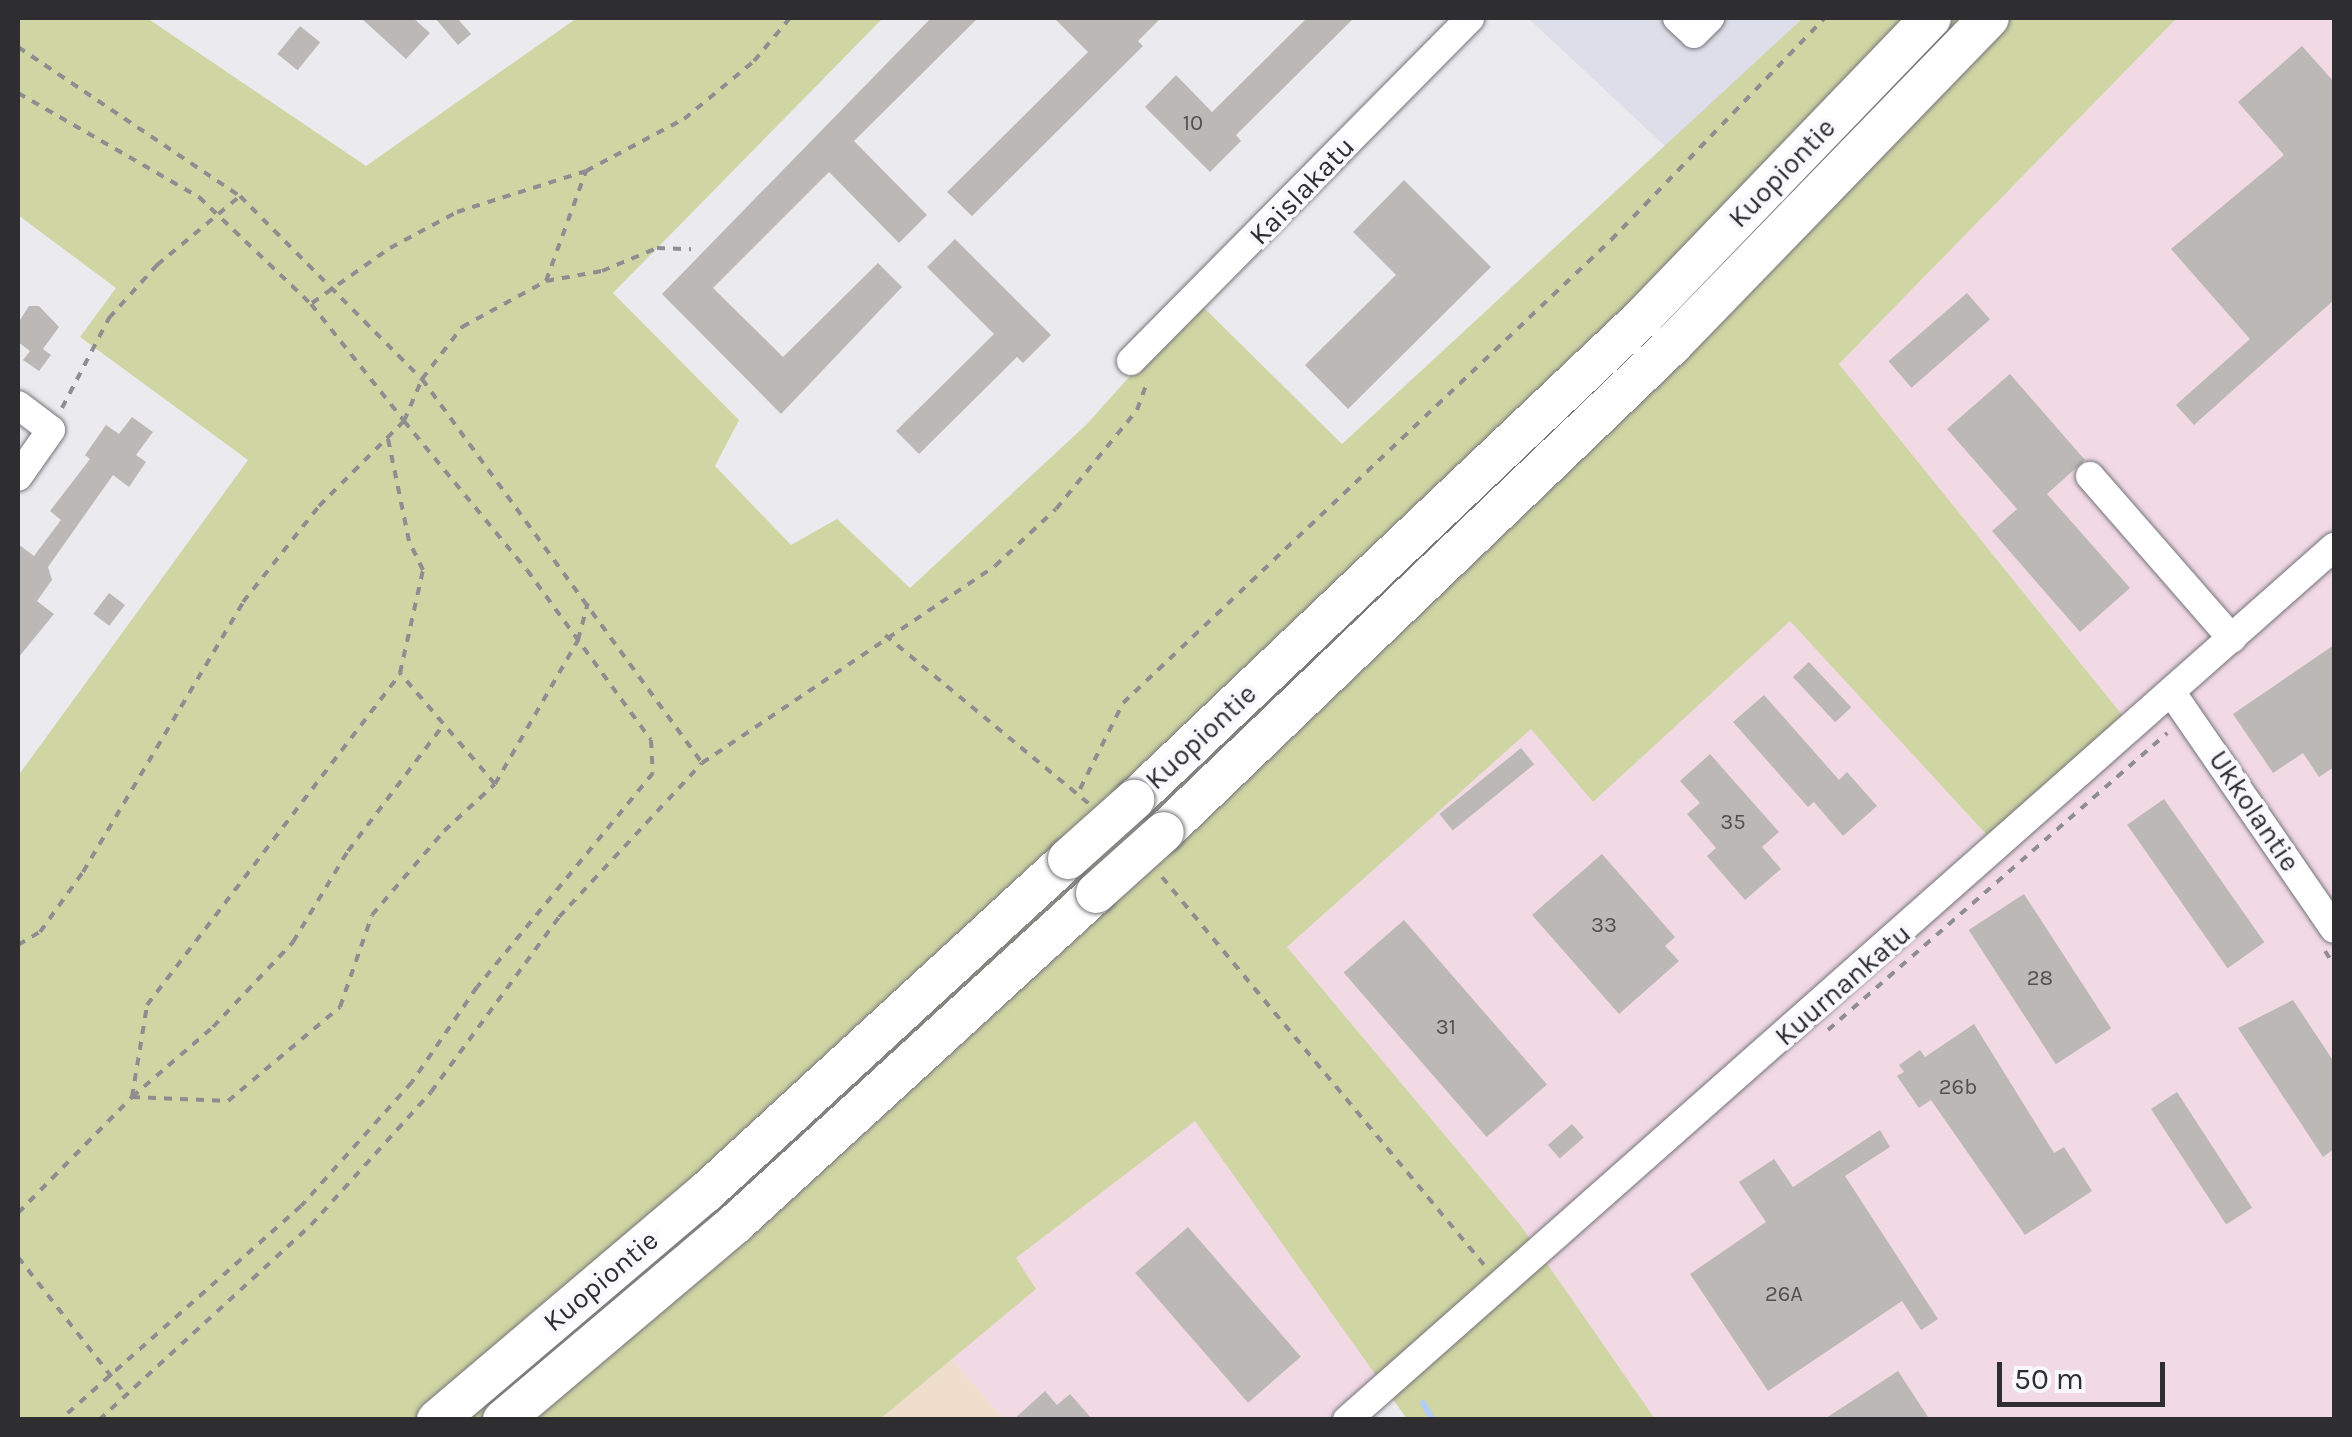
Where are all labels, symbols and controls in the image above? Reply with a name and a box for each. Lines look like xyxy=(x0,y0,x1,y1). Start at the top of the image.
house number: 10 xyxy=(1183,111,1203,137)
street label: Kuopiontie xyxy=(1721,111,1843,235)
street label: Kaislakatu xyxy=(1242,130,1362,252)
street label: Kuopiontie xyxy=(1139,677,1263,797)
street label: Ukkolantie xyxy=(2201,744,2307,878)
house number: 35 xyxy=(1720,810,1746,836)
house number: 33 xyxy=(1591,913,1617,939)
street label: Kuurnankatu xyxy=(1768,917,1918,1053)
house number: 28 xyxy=(2027,966,2053,992)
house number: 31 xyxy=(1436,1015,1456,1041)
house number: 26b xyxy=(1939,1075,1977,1101)
street label: Kuopiontie xyxy=(537,1223,665,1339)
house number: 26A xyxy=(1765,1282,1803,1308)
scale bar xyxy=(2002,1342,2170,1404)
text: 50 m xyxy=(2014,1361,2084,1397)

